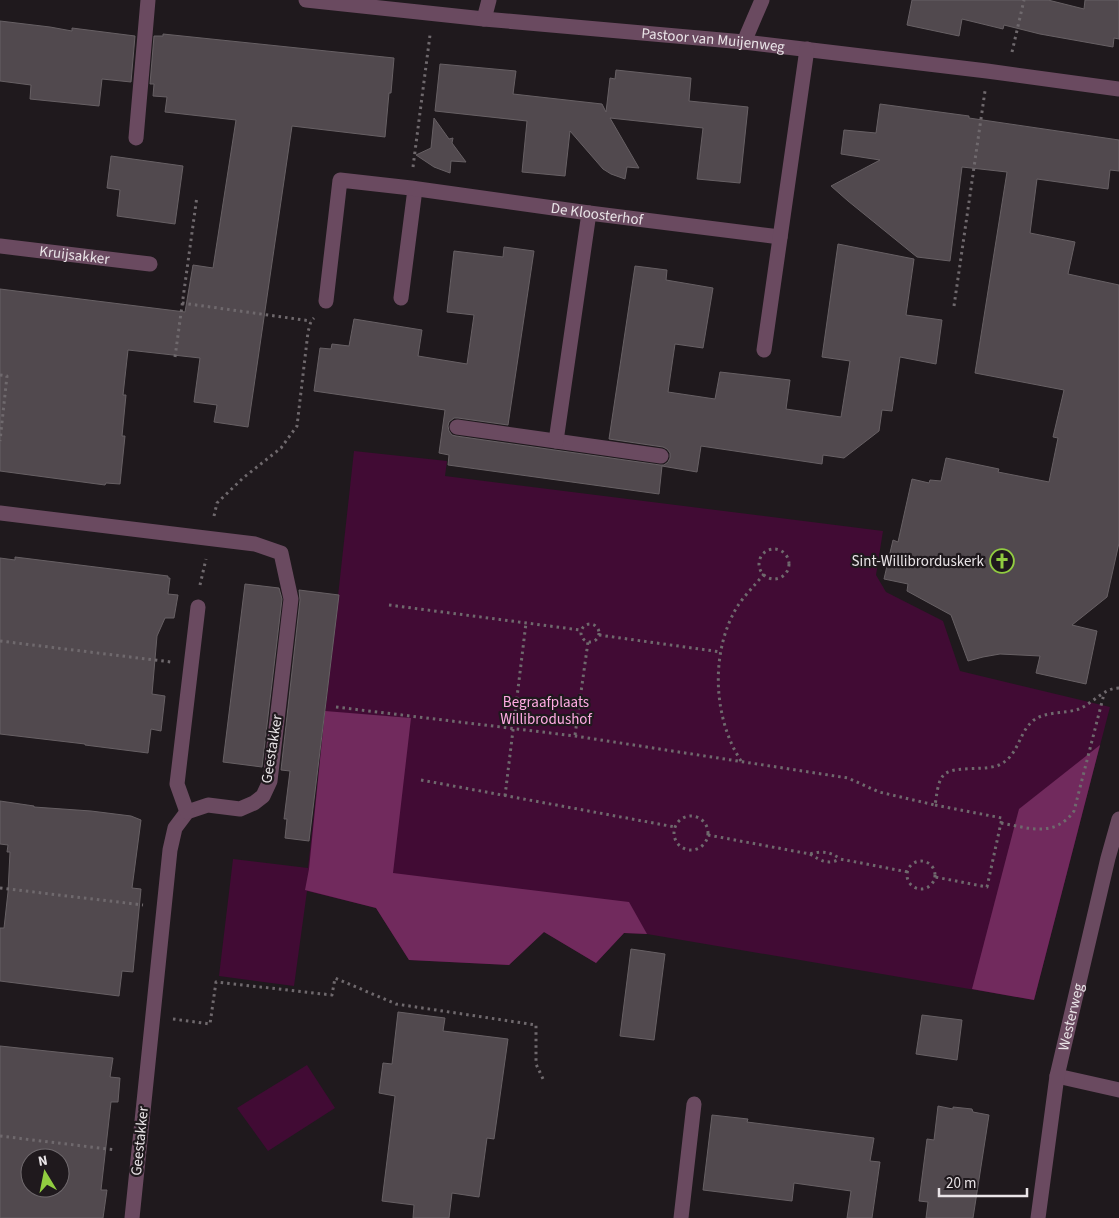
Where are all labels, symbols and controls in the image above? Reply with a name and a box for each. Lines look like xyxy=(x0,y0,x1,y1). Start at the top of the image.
street label: Pastoor van Muijenweg xyxy=(640,22,786,57)
street label: De Kloosterhof xyxy=(550,197,645,230)
street label: Kruijsakker xyxy=(38,240,112,270)
church icon: Sint-Willibrorduskerk xyxy=(989,548,1015,574)
place label: Sint-Willibrorduskerk xyxy=(852,551,985,572)
park label: Begraafplaats Willibrodushof xyxy=(500,692,592,730)
street label: Geestakker xyxy=(256,712,288,785)
street label: Westerweg xyxy=(1053,981,1089,1053)
street label: Geestakker xyxy=(126,1104,154,1177)
north arrow xyxy=(20,1148,70,1198)
text: N xyxy=(37,1151,49,1172)
scale bar xyxy=(939,1166,1026,1198)
text: 20 m xyxy=(946,1173,976,1194)

